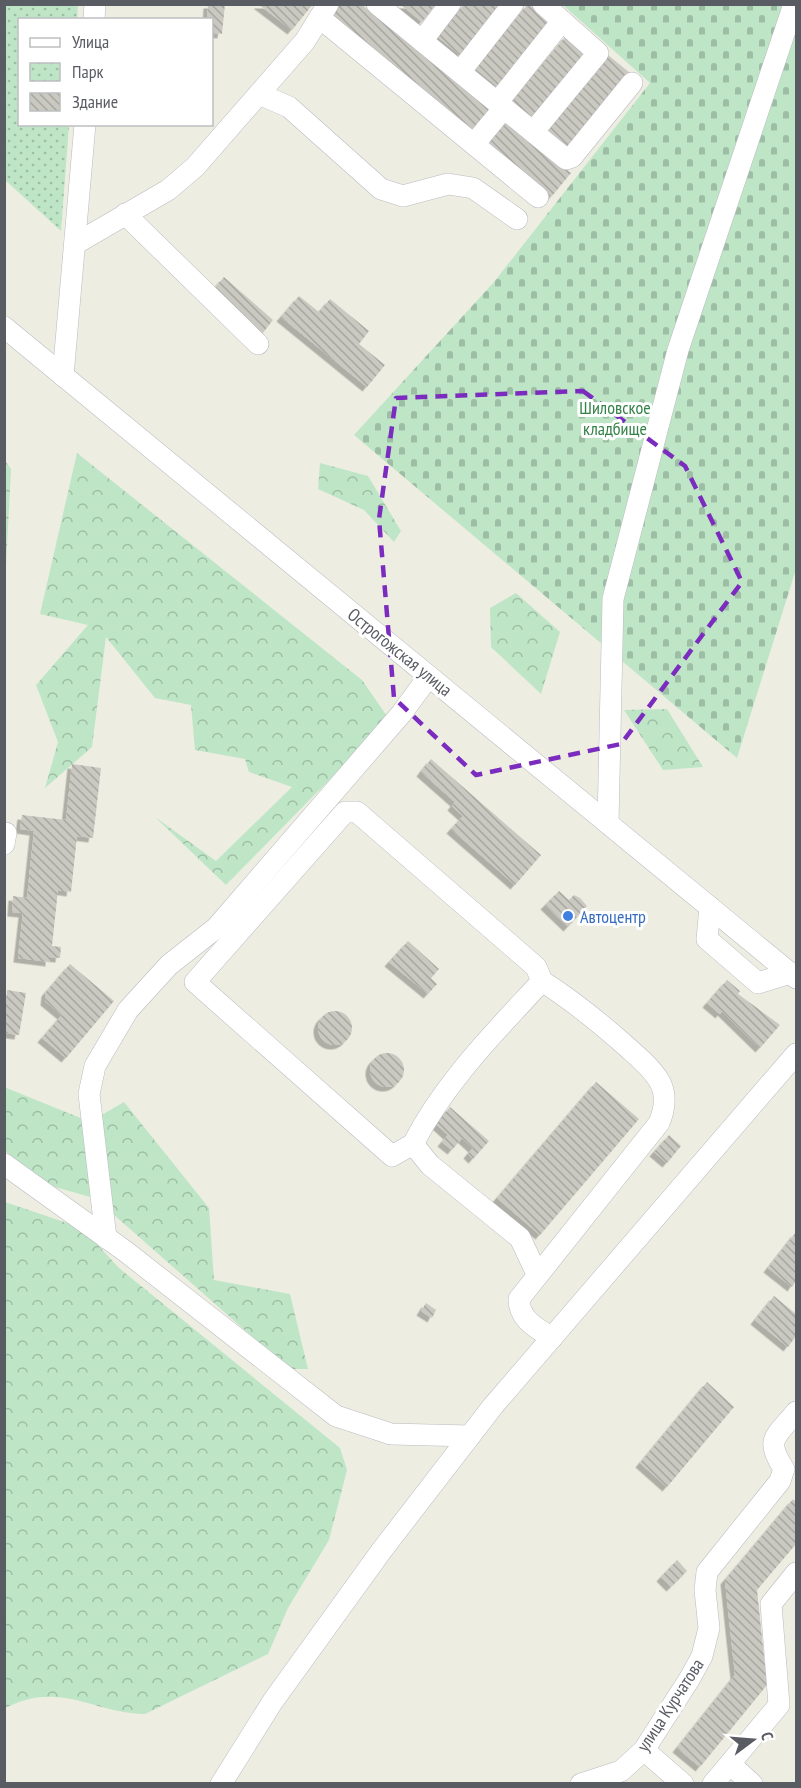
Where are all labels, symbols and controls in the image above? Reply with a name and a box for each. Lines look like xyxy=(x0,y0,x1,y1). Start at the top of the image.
legend xyxy=(18,18,213,126)
text: Улица xyxy=(72,30,109,53)
text: Парк xyxy=(72,60,103,83)
text: Здание xyxy=(72,90,118,113)
park label: Шиловское кладбище xyxy=(579,396,651,440)
street label: Острогожская улица xyxy=(343,603,457,701)
place label: Автоцентр xyxy=(580,905,646,928)
marker: Автоцентр xyxy=(561,909,575,923)
street label: улица Курчатова xyxy=(631,1654,709,1756)
north arrow xyxy=(723,1710,783,1770)
text: С xyxy=(757,1730,778,1743)

